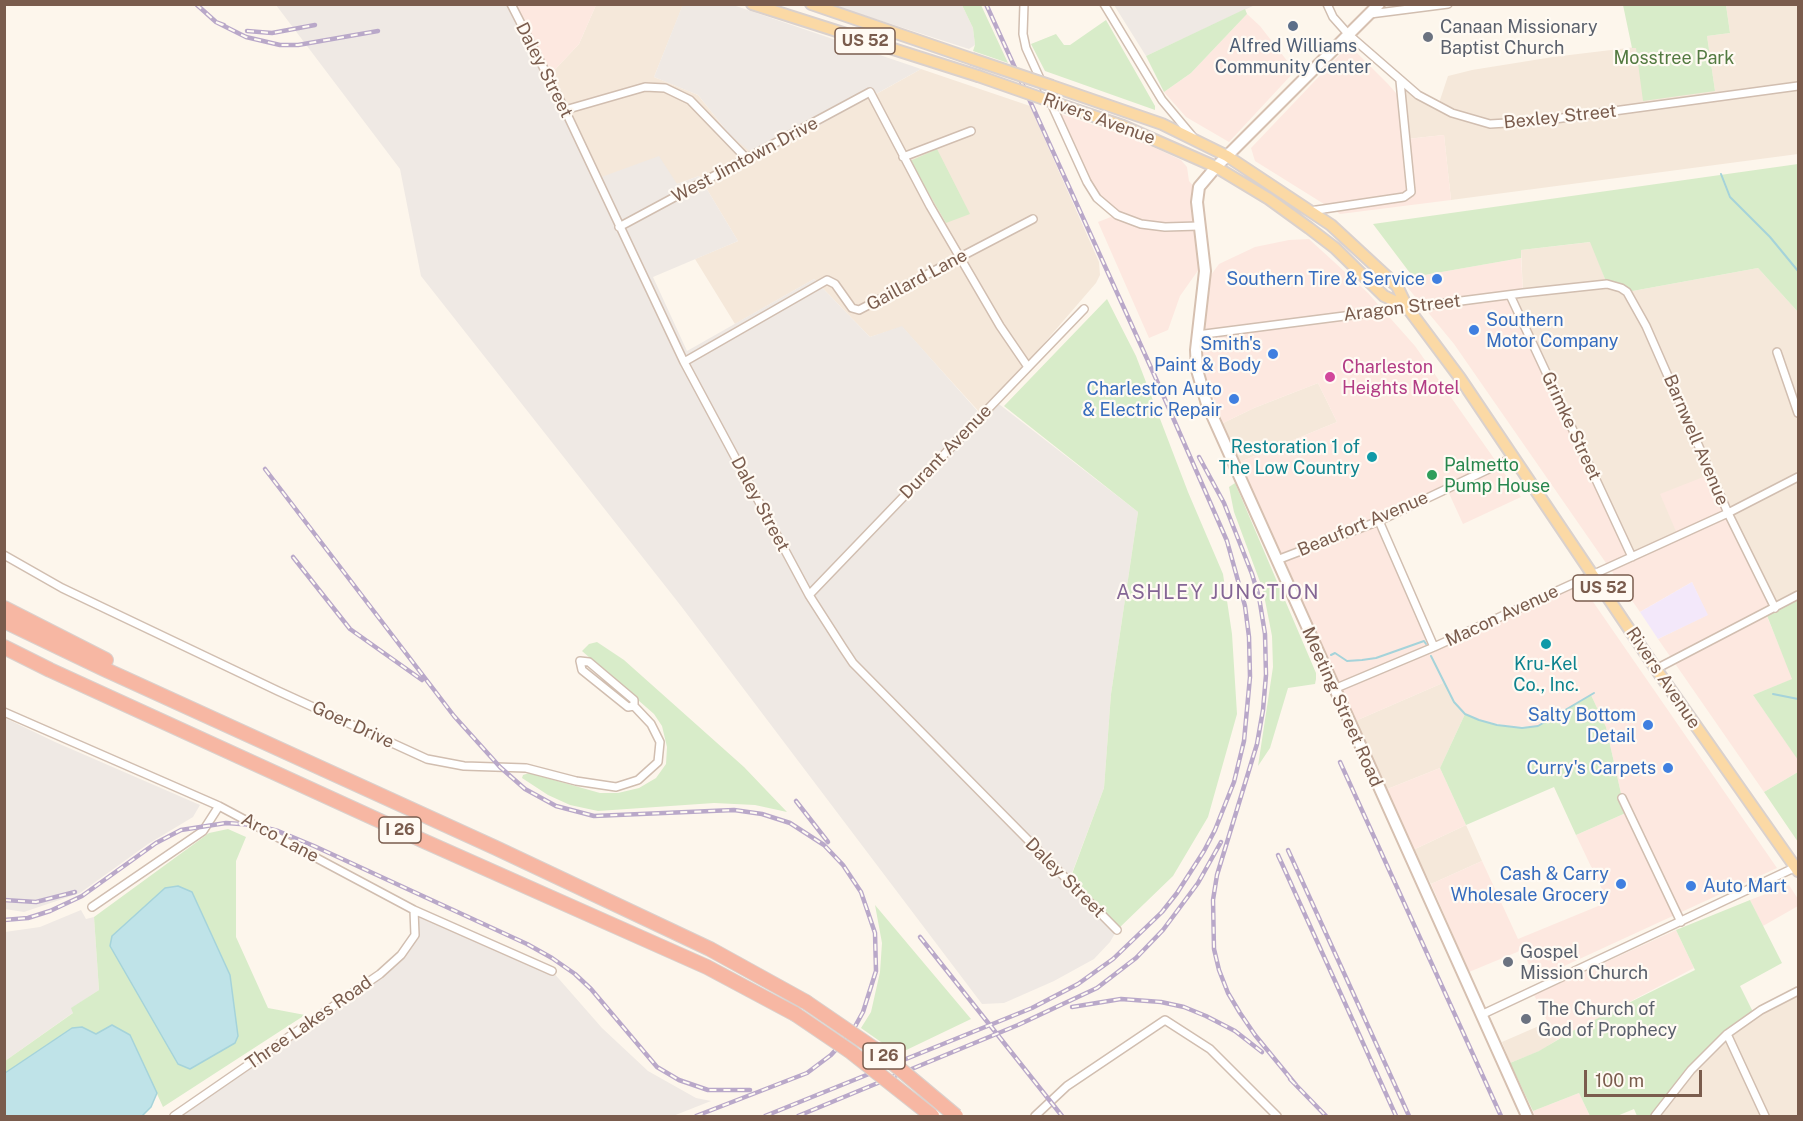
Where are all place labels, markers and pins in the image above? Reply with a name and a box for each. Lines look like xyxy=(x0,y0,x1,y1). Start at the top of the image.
place label: Canaan Missionary Baptist Church xyxy=(1440,16,1598,58)
marker: Alfred Williams Community Center xyxy=(1286,19,1300,33)
marker: Canaan Missionary Baptist Church xyxy=(1421,30,1435,44)
place label: Alfred Williams Community Center xyxy=(1215,35,1371,78)
place label: Southern Tire & Service xyxy=(1226,268,1425,290)
marker: Southern Tire & Service xyxy=(1430,272,1444,286)
place label: Southern Motor Company xyxy=(1486,309,1618,352)
marker: Southern Motor Company xyxy=(1467,323,1481,337)
place label: Smith's Paint & Body xyxy=(1154,333,1261,376)
marker: Smith's Paint & Body xyxy=(1266,347,1280,361)
place label: Charleston Heights Motel xyxy=(1342,356,1460,398)
marker: Charleston Heights Motel xyxy=(1323,370,1337,384)
place label: Charleston Auto & Electric Repair xyxy=(1082,378,1222,420)
marker: Charleston Auto & Electric Repair xyxy=(1227,392,1241,406)
place label: Restoration 1 of The Low Country xyxy=(1219,436,1360,478)
marker: Restoration 1 of The Low Country xyxy=(1365,450,1379,464)
place label: Palmetto Pump House xyxy=(1444,454,1550,496)
marker: Palmetto Pump House xyxy=(1425,468,1439,482)
marker: Kru-Kel Co., Inc. xyxy=(1539,637,1553,651)
place label: Kru-Kel Co., Inc. xyxy=(1513,653,1579,696)
place label: Salty Bottom Detail xyxy=(1528,704,1636,746)
marker: Salty Bottom Detail xyxy=(1641,718,1655,732)
place label: Curry's Carpets xyxy=(1526,757,1656,779)
marker: Curry's Carpets xyxy=(1661,761,1675,775)
place label: Cash & Carry Wholesale Grocery xyxy=(1450,863,1609,906)
place label: Auto Mart xyxy=(1703,875,1787,897)
marker: Cash & Carry Wholesale Grocery xyxy=(1614,877,1628,891)
marker: Auto Mart xyxy=(1684,879,1698,893)
place label: Gospel Mission Church xyxy=(1520,941,1648,984)
marker: Gospel Mission Church xyxy=(1501,955,1515,969)
place label: The Church of God of Prophecy xyxy=(1538,998,1677,1040)
marker: The Church of God of Prophecy xyxy=(1519,1012,1533,1026)

